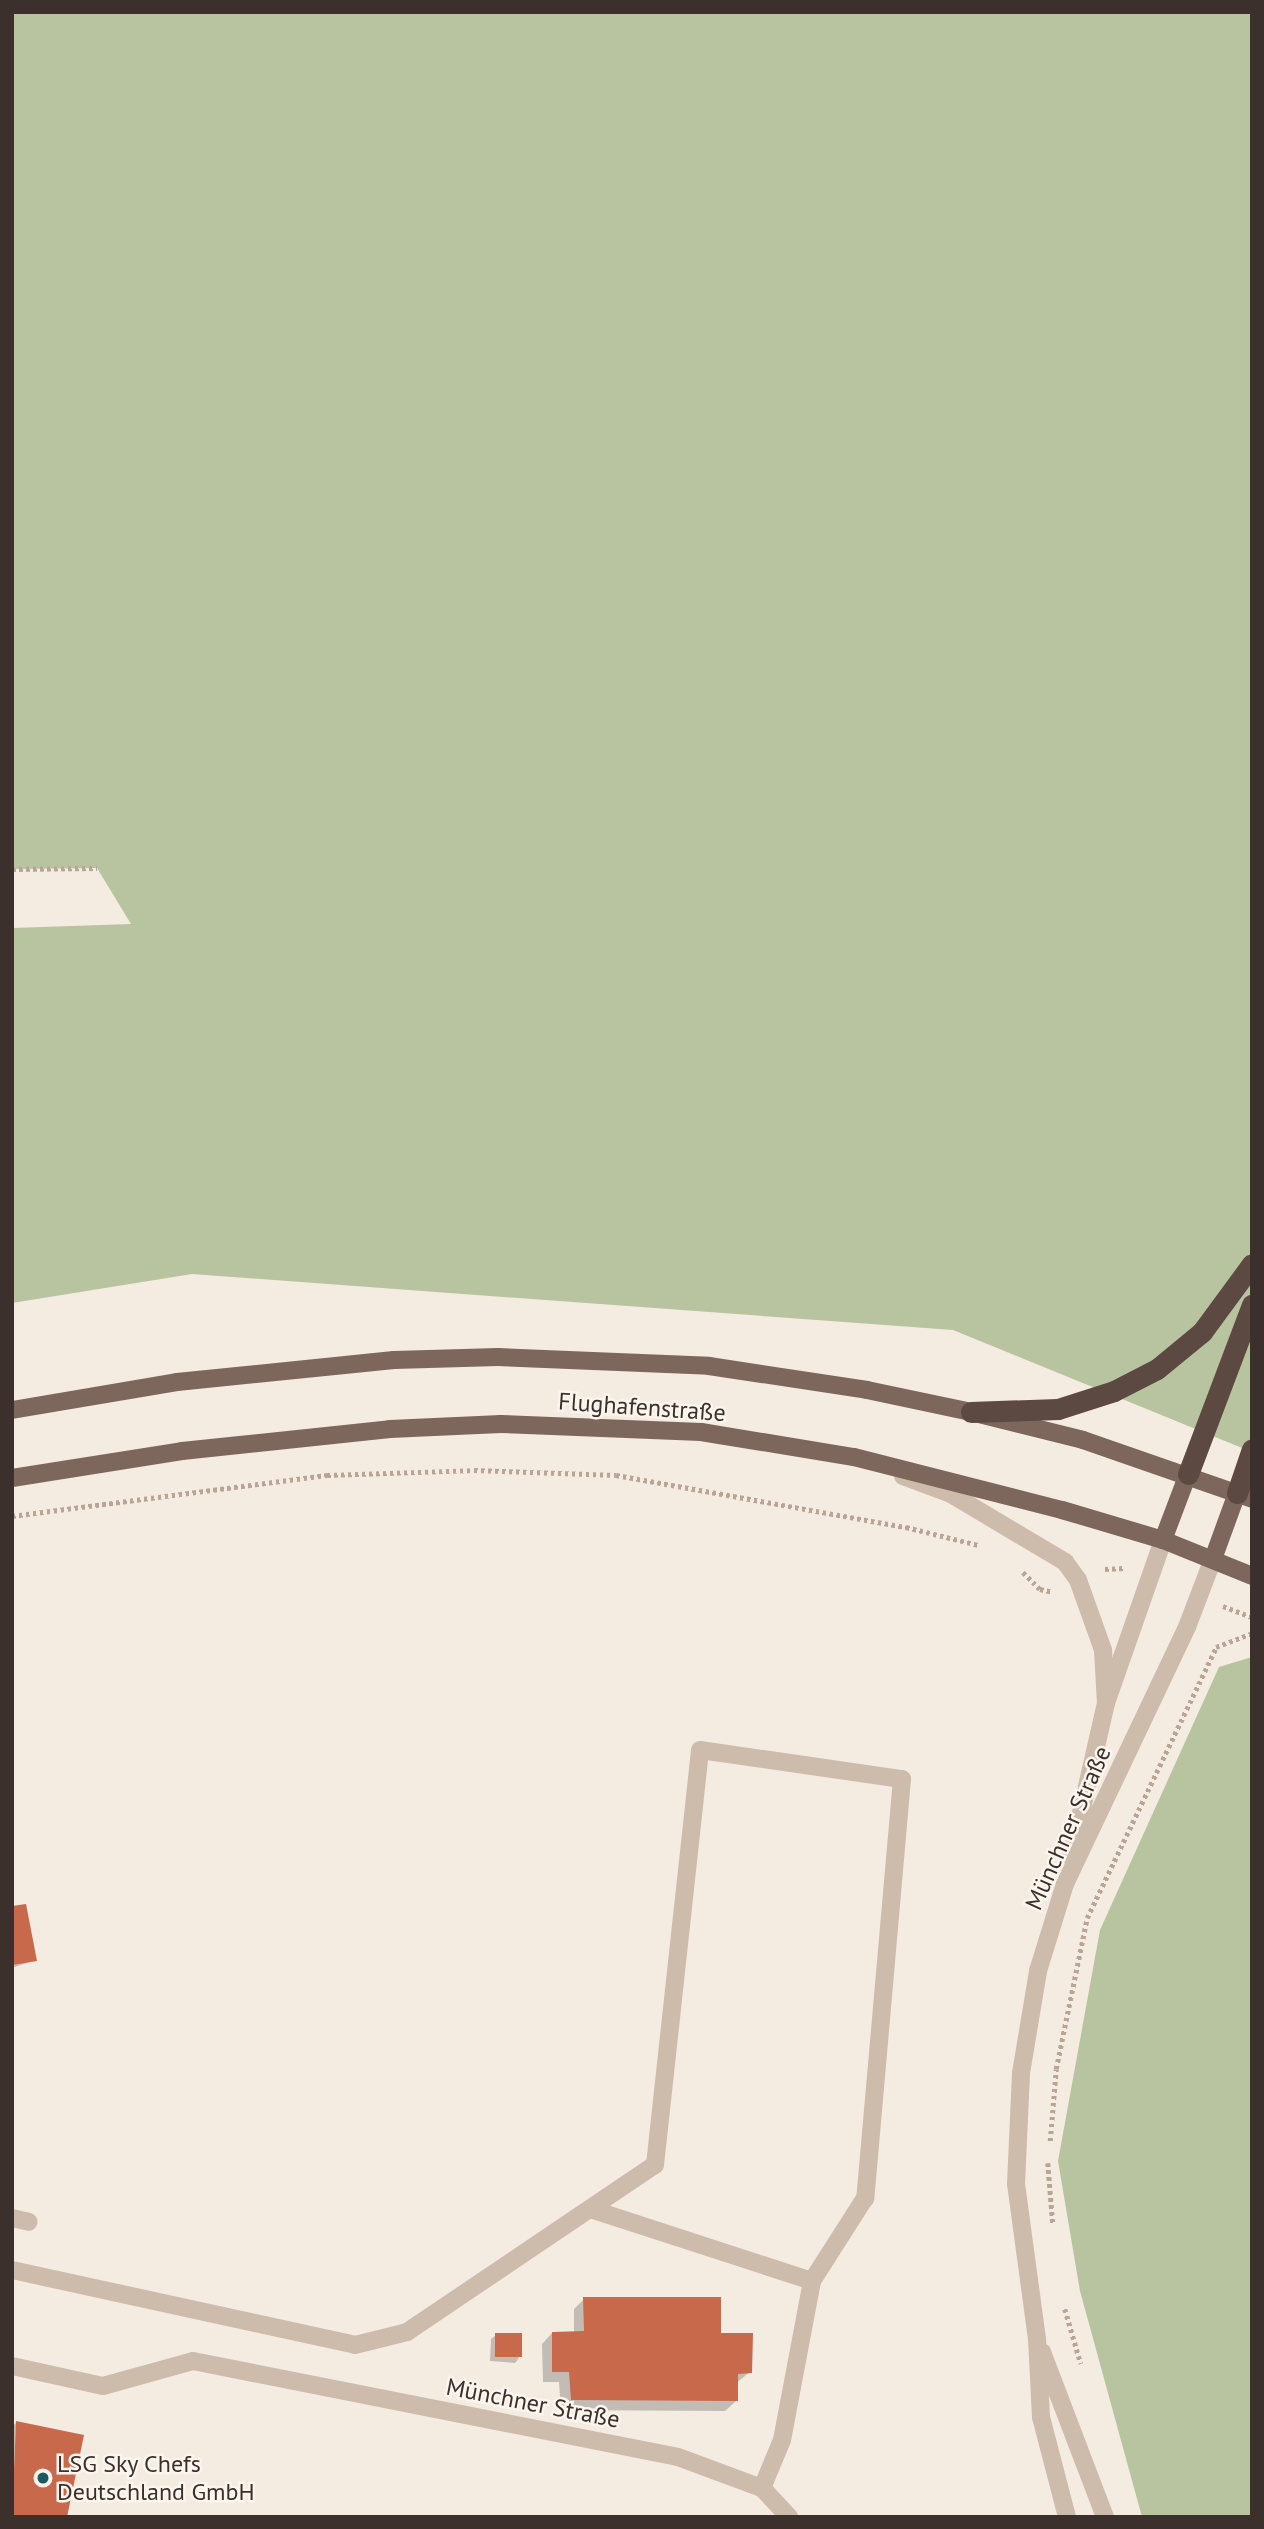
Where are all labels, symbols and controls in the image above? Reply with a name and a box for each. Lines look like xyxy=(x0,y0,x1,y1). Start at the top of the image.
street label: Flughafenstraße xyxy=(557,1387,727,1427)
street label: Münchner Straße xyxy=(1019,1742,1117,1914)
street label: Münchner Straße xyxy=(444,2372,622,2434)
place label: LSG Sky Chefs Deutschland GmbH xyxy=(57,2450,255,2506)
marker: LSG Sky Chefs Deutschland GmbH xyxy=(35,2470,51,2486)

